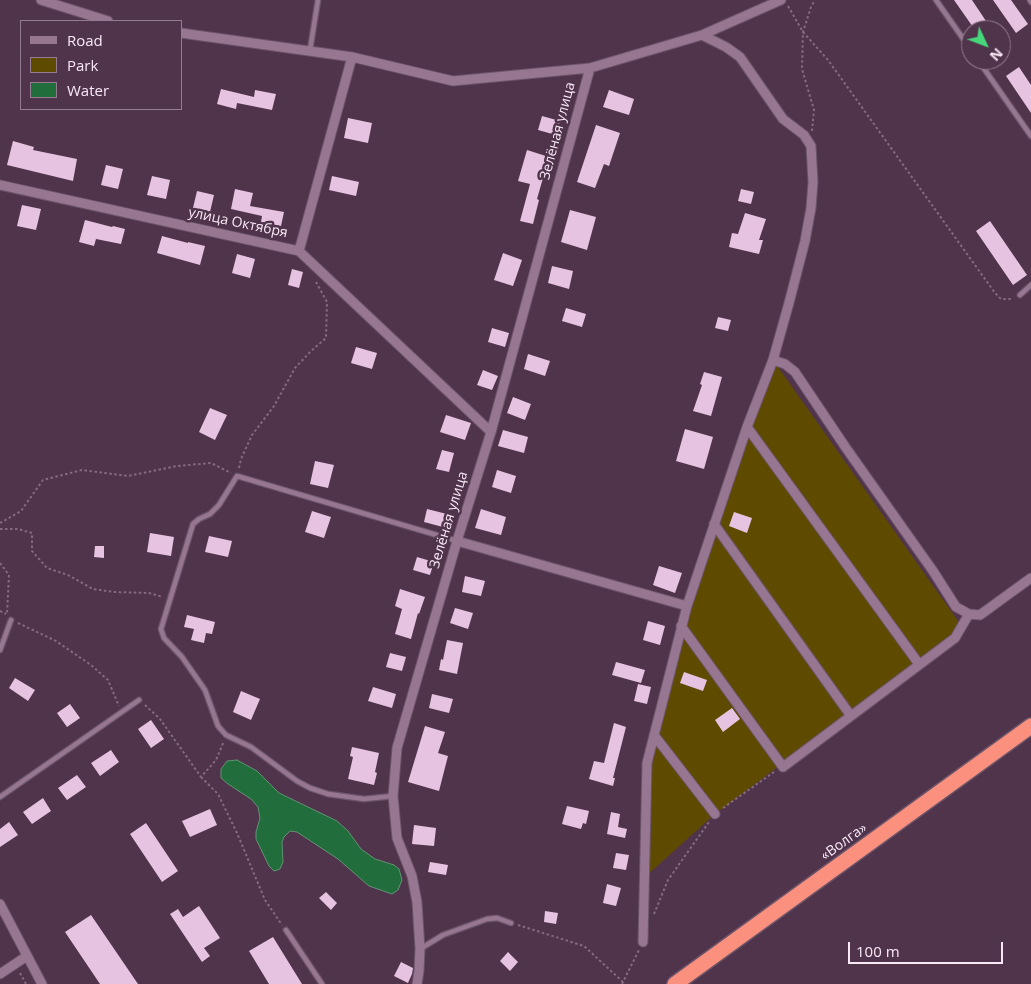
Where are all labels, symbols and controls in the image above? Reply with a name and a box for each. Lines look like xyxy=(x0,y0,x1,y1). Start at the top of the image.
legend xyxy=(20,20,182,110)
north arrow xyxy=(961,20,1011,70)
text: Road xyxy=(67,30,103,50)
text: N xyxy=(986,44,1007,66)
text: Park xyxy=(67,55,98,75)
text: Water xyxy=(67,80,109,100)
street label: Зелёная улица xyxy=(537,80,579,182)
street label: улица Октября xyxy=(187,204,289,242)
street label: Зелёная улица xyxy=(426,470,472,570)
street label: «Волга» xyxy=(818,820,870,864)
scale bar xyxy=(851,932,1006,964)
text: 100 m xyxy=(856,941,900,961)

